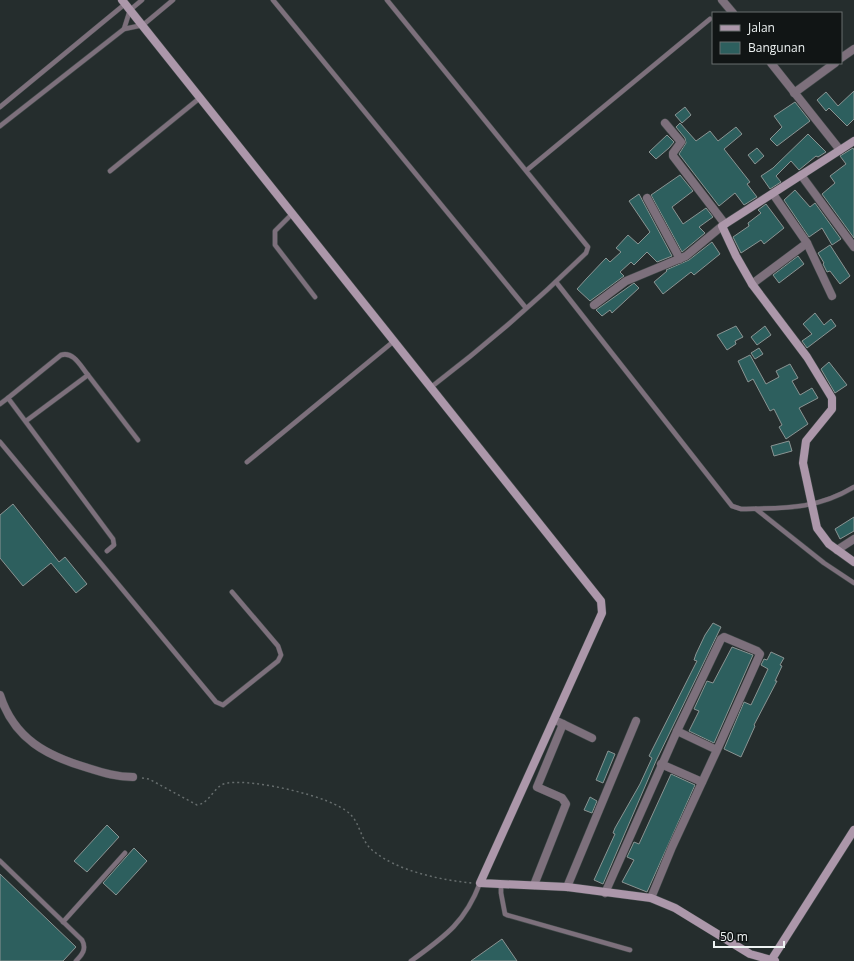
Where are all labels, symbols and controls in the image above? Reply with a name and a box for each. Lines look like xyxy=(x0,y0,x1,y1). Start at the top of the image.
legend xyxy=(712,12,842,64)
text: Jalan xyxy=(747,19,775,36)
text: Bangunan xyxy=(748,39,805,56)
scale bar xyxy=(714,923,784,949)
text: 50 m xyxy=(720,928,748,945)

